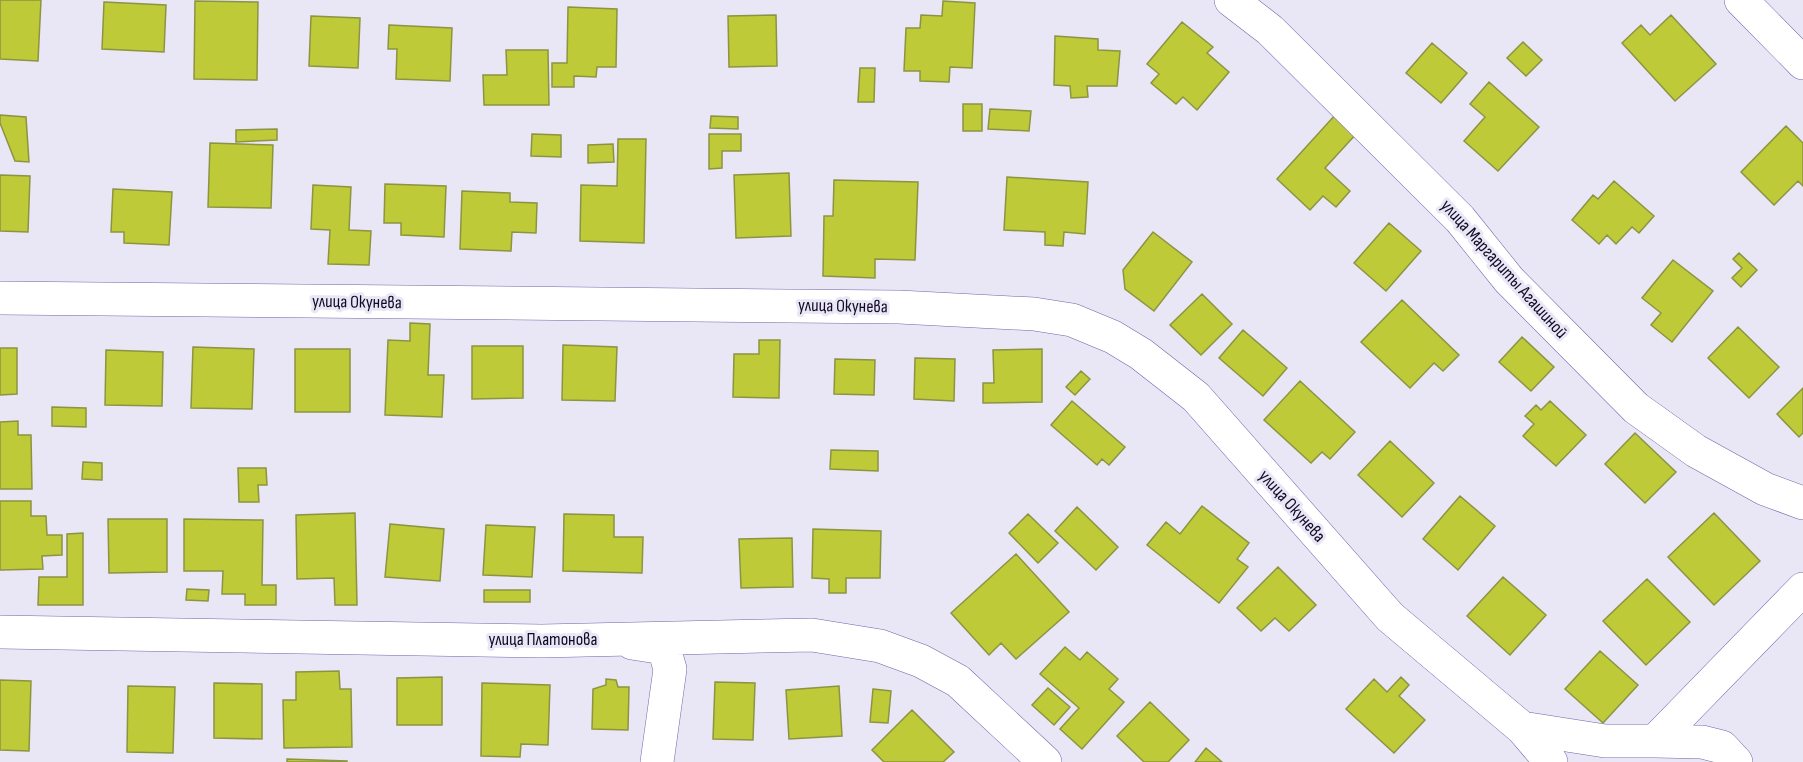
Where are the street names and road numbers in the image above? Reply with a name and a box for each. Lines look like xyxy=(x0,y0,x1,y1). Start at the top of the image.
street label: улица Маргариты Агашиной xyxy=(1436,195,1572,343)
street label: улица Окунева xyxy=(312,291,402,313)
street label: улица Окунева xyxy=(798,295,888,317)
street label: улица Окунева xyxy=(1254,466,1330,546)
street label: улица Платонова xyxy=(488,629,598,650)

